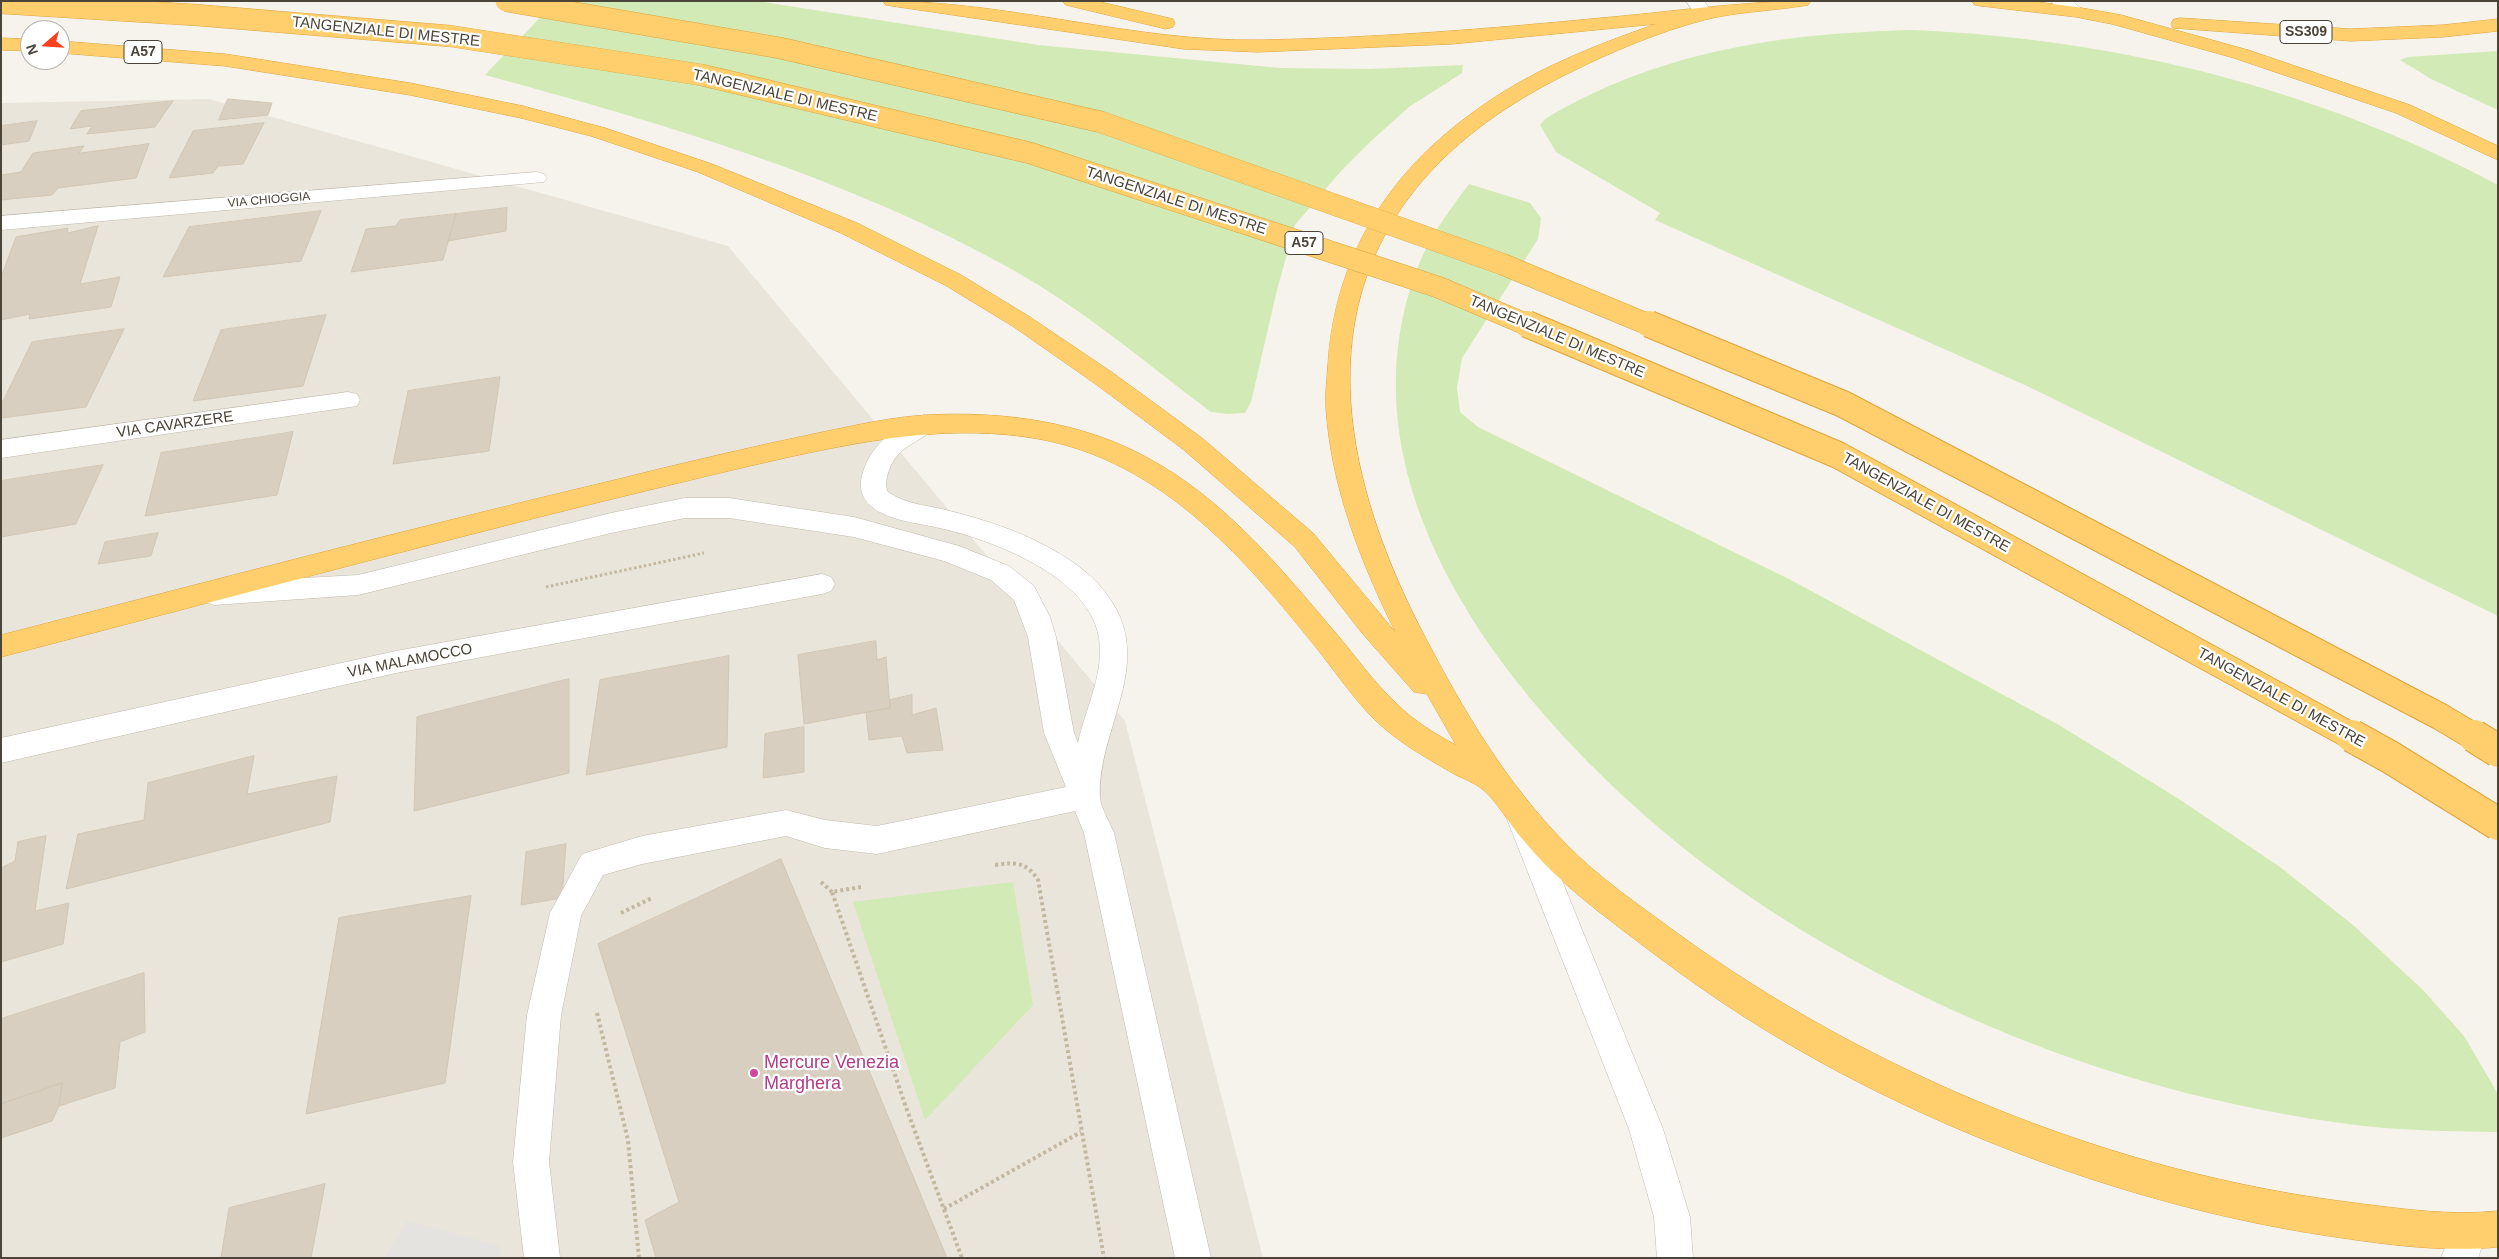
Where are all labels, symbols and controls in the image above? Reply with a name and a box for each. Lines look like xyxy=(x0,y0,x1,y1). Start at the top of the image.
street label: TANGENZIALE DI MESTRE xyxy=(291,13,481,51)
north arrow xyxy=(20,20,70,70)
road number: SS309 xyxy=(2280,21,2332,44)
road number: A57 xyxy=(124,41,162,64)
text: N xyxy=(23,42,41,57)
street label: TANGENZIALE DI MESTRE xyxy=(691,66,879,126)
street label: TANGENZIALE DI MESTRE xyxy=(1083,163,1269,239)
street label: VIA CHIOGGIA xyxy=(227,189,311,211)
road number: A57 xyxy=(1285,232,1323,254)
street label: TANGENZIALE DI MESTRE xyxy=(1467,292,1647,382)
street label: VIA CAVARZERE xyxy=(115,408,235,442)
street label: TANGENZIALE DI MESTRE xyxy=(1839,449,2013,557)
street label: VIA MALAMOCCO xyxy=(346,640,474,682)
street label: TANGENZIALE DI MESTRE xyxy=(2194,644,2368,752)
place label: Mercure Venezia Marghera xyxy=(764,1052,899,1094)
marker: Mercure Venezia Marghera xyxy=(748,1067,760,1079)

